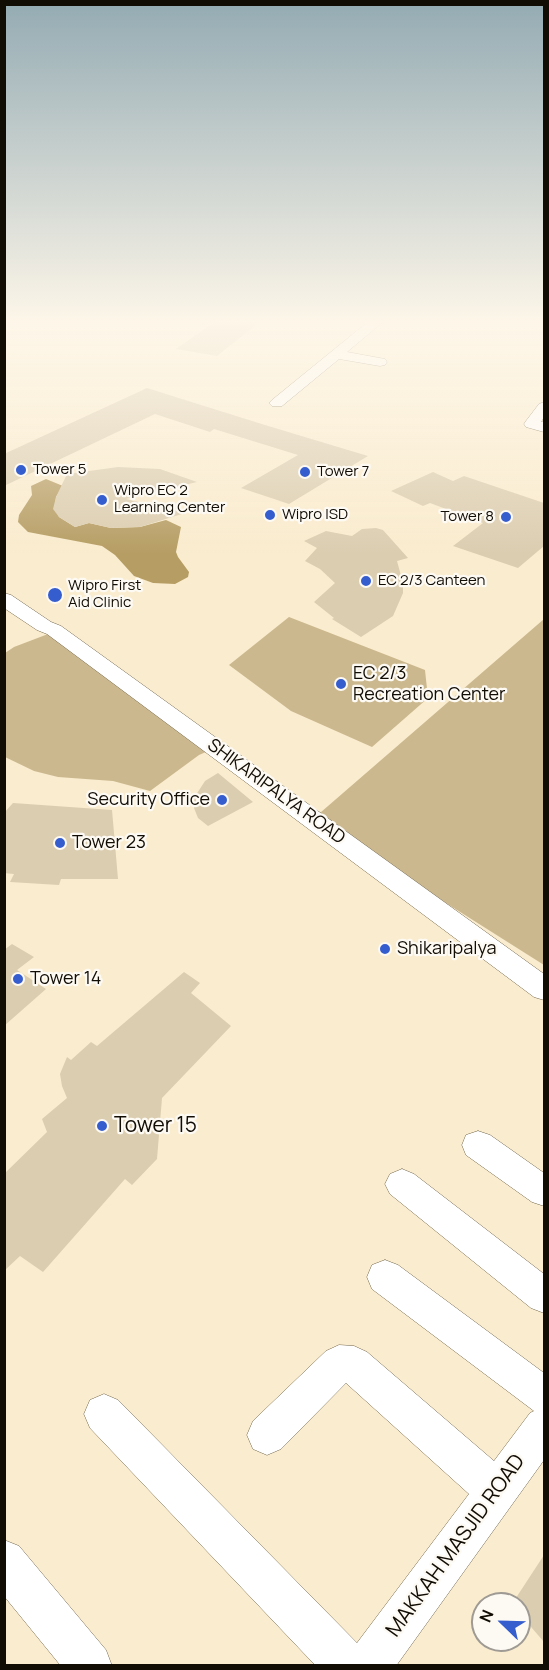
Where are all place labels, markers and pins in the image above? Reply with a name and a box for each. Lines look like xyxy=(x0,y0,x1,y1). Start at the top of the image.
place label: Tower 5 xyxy=(33,461,86,479)
marker: Tower 5 xyxy=(14,463,28,477)
place label: Tower 7 xyxy=(317,463,369,481)
marker: Tower 7 xyxy=(298,465,312,479)
place label: Wipro EC 2 Learning Center xyxy=(114,482,225,517)
marker: Wipro EC 2 Learning Center xyxy=(95,493,109,507)
place label: Wipro ISD xyxy=(282,506,348,524)
marker: Wipro ISD xyxy=(263,508,277,522)
place label: Tower 8 xyxy=(441,508,494,526)
marker: Tower 8 xyxy=(499,510,513,524)
place label: EC 2/3 Canteen xyxy=(378,572,485,590)
marker: EC 2/3 Canteen xyxy=(359,574,373,588)
place label: Wipro First Aid Clinic xyxy=(68,577,141,612)
marker: Wipro First Aid Clinic xyxy=(46,586,64,604)
place label: EC 2/3 Recreation Center xyxy=(353,663,506,706)
marker: EC 2/3 Recreation Center xyxy=(334,677,348,691)
place label: Security Office xyxy=(87,789,210,811)
marker: Security Office xyxy=(215,793,229,807)
place label: Tower 23 xyxy=(72,832,146,854)
marker: Tower 23 xyxy=(53,836,67,850)
place label: Shikaripalya xyxy=(397,938,497,960)
marker: Shikaripalya xyxy=(378,942,392,956)
place label: Tower 14 xyxy=(30,968,101,990)
marker: Tower 14 xyxy=(11,972,25,986)
place label: Tower 15 xyxy=(114,1113,197,1139)
marker: Tower 15 xyxy=(95,1119,109,1133)

